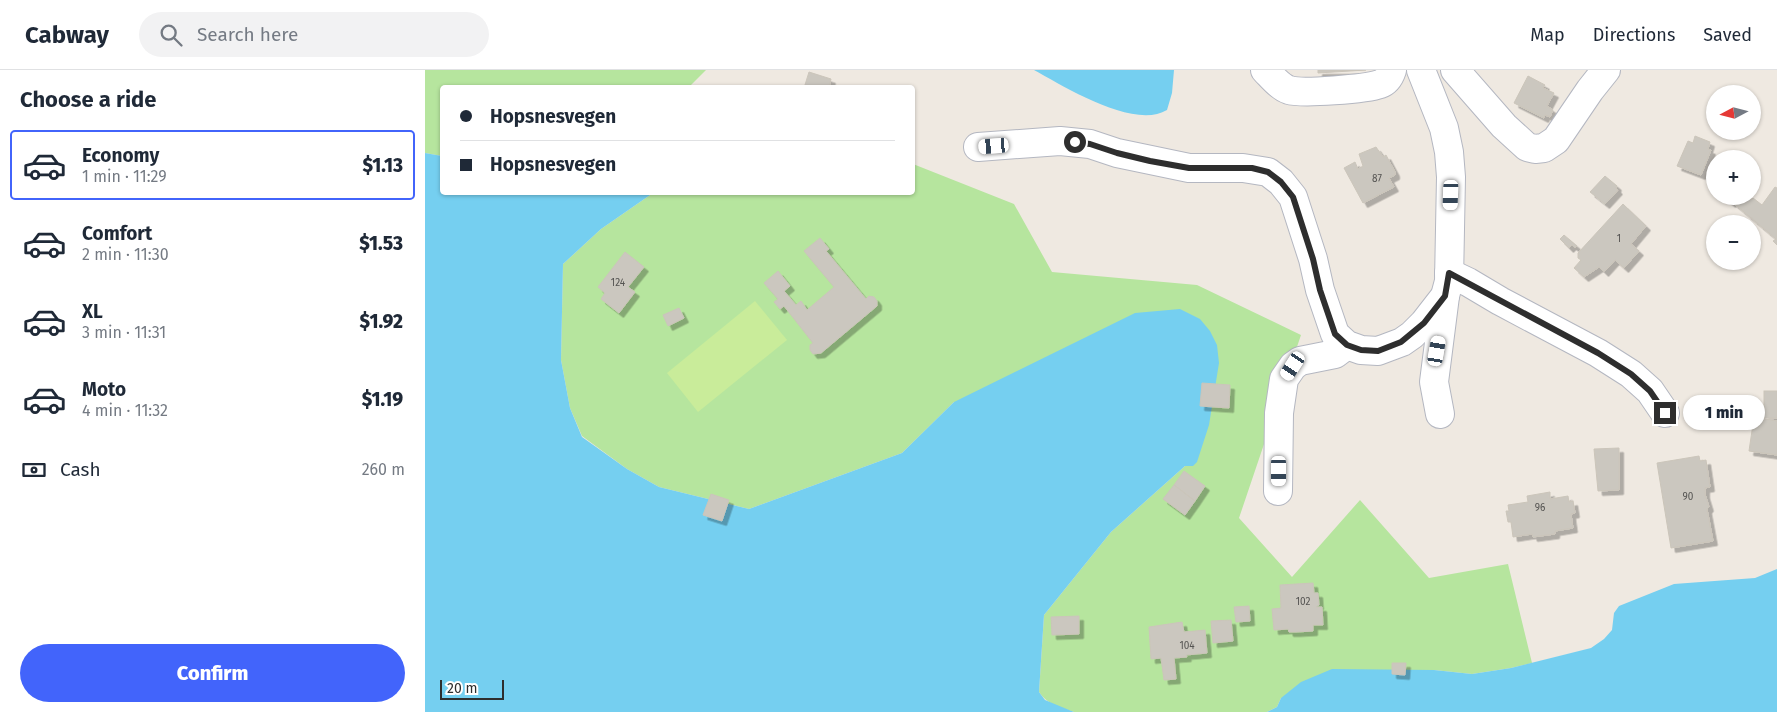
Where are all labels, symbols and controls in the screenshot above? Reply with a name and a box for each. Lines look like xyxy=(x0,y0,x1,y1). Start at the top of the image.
search box xyxy=(139,12,489,57)
text: Cabway xyxy=(25,21,109,49)
icon: search xyxy=(157,21,185,49)
text: Search here xyxy=(197,23,298,46)
text: Map xyxy=(1530,24,1565,46)
text: Directions xyxy=(1593,24,1675,46)
text: Saved xyxy=(1703,24,1752,46)
north arrow xyxy=(1706,85,1761,140)
map controls xyxy=(1706,85,1761,270)
text: Choose a ride xyxy=(20,86,156,113)
text: Hopsnesvegen xyxy=(490,105,616,128)
route start xyxy=(1064,131,1086,153)
car xyxy=(978,137,1009,155)
icon: car xyxy=(22,143,67,188)
text: Economy xyxy=(82,144,159,167)
button: + xyxy=(1706,150,1761,205)
text: Hopsnesvegen xyxy=(490,153,616,176)
text: $1.13 xyxy=(363,154,403,177)
text: 1 min · 11:29 xyxy=(82,167,167,186)
house number: 87 xyxy=(1372,173,1382,185)
car xyxy=(1442,180,1459,210)
button: − xyxy=(1706,215,1761,270)
icon: car xyxy=(22,221,67,266)
text: Comfort xyxy=(82,222,152,245)
text: $1.53 xyxy=(359,232,403,255)
house number: 1 xyxy=(1617,233,1621,245)
text: 2 min · 11:30 xyxy=(82,245,169,264)
house number: 124 xyxy=(611,277,626,289)
icon: car xyxy=(22,299,67,344)
text: XL xyxy=(82,300,103,323)
text: $1.92 xyxy=(360,310,403,333)
text: 3 min · 11:31 xyxy=(82,323,166,342)
car xyxy=(1427,335,1446,367)
car xyxy=(1278,349,1307,383)
icon: car xyxy=(22,377,67,422)
text: Moto xyxy=(82,378,126,401)
text: $1.19 xyxy=(362,388,403,411)
callout: 1 min xyxy=(1683,396,1765,430)
text: 4 min · 11:32 xyxy=(82,401,168,420)
route end xyxy=(1654,402,1676,424)
text: 1 min xyxy=(1705,403,1743,422)
icon: cash xyxy=(20,456,48,484)
car xyxy=(1271,456,1286,486)
text: Cash xyxy=(60,458,101,481)
text: 260 m xyxy=(362,460,405,479)
house number: 90 xyxy=(1683,491,1694,503)
house number: 96 xyxy=(1535,502,1545,514)
house number: 102 xyxy=(1296,596,1310,608)
house number: 104 xyxy=(1179,640,1195,652)
button: Confirm xyxy=(20,644,405,702)
scale bar xyxy=(440,677,504,700)
text: 20 m xyxy=(447,680,477,697)

